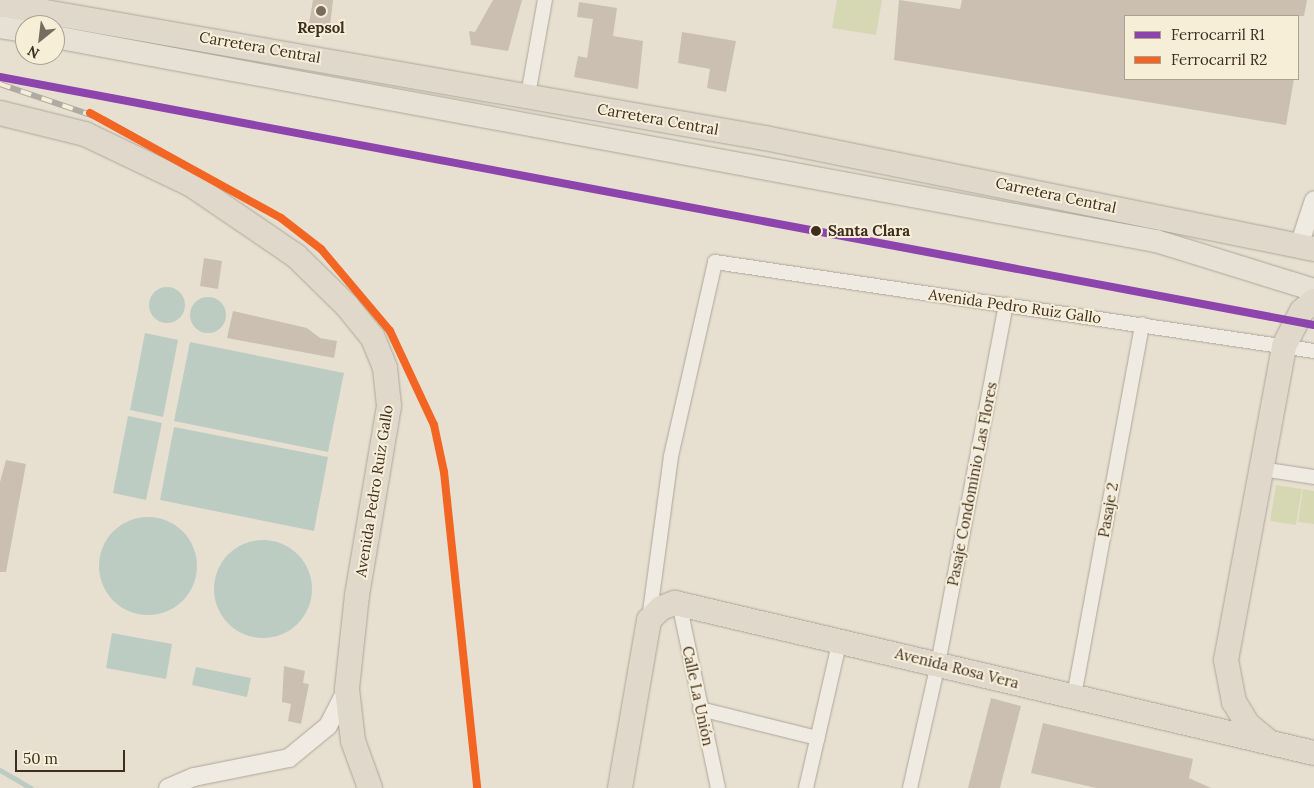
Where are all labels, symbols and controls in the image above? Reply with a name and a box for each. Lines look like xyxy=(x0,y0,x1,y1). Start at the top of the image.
marker: Repsol xyxy=(315,5,327,17)
north arrow xyxy=(15,15,65,65)
legend xyxy=(1124,15,1299,80)
place label: Repsol xyxy=(297,19,345,37)
text: Ferrocarril R1 xyxy=(1171,25,1265,44)
street label: Carretera Central xyxy=(198,27,322,67)
text: N xyxy=(24,42,42,63)
text: Ferrocarril R2 xyxy=(1171,50,1267,69)
street label: Carretera Central xyxy=(596,99,720,139)
street label: Carretera Central xyxy=(994,173,1118,217)
marker: Santa Clara xyxy=(807,222,825,240)
place label: Santa Clara xyxy=(828,222,910,240)
street label: Avenida Pedro Ruiz Gallo xyxy=(928,285,1102,327)
street label: Pasaje Condominio Las Flores xyxy=(943,381,1001,587)
street label: Avenida Pedro Ruiz Gallo xyxy=(351,404,397,578)
street label: Pasaje 2 xyxy=(1094,481,1122,539)
street label: Calle La Unión xyxy=(679,644,717,748)
street label: Avenida Rosa Vera xyxy=(893,644,1021,692)
scale bar xyxy=(18,740,128,772)
text: 50 m xyxy=(23,749,58,768)

